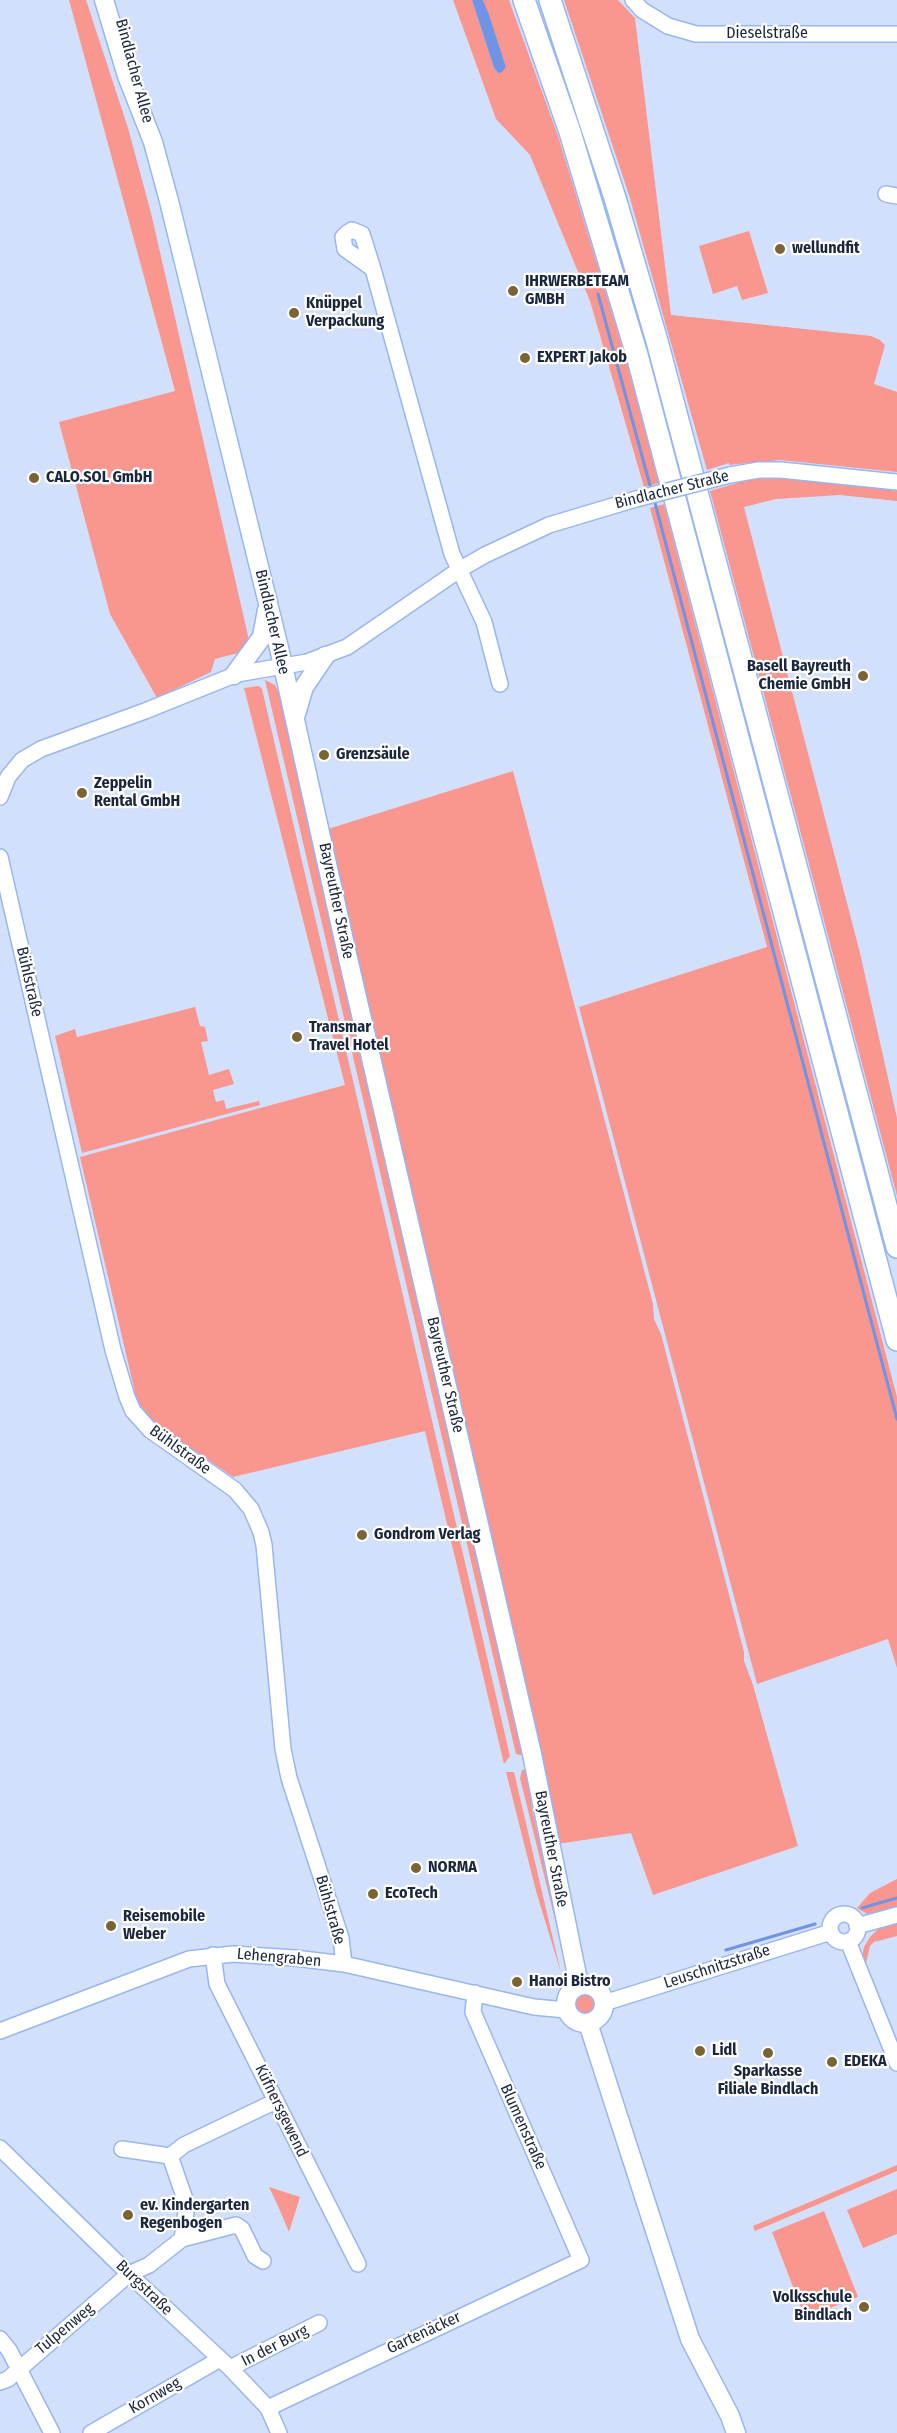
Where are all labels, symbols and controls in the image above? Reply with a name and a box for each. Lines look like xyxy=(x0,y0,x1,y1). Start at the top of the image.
street label: Bindlacher Allee xyxy=(111,17,157,125)
street label: Dieselstraße xyxy=(726,24,808,44)
place label: wellundfit xyxy=(792,239,860,259)
marker: wellundfit xyxy=(773,242,787,256)
place label: IHRWERBETEAM GMBH xyxy=(525,272,629,310)
marker: IHRWERBETEAM GMBH xyxy=(506,284,520,298)
place label: Knüppel Verpackung xyxy=(306,294,384,332)
marker: Knüppel Verpackung xyxy=(287,306,301,320)
place label: EXPERT Jakob xyxy=(537,348,627,368)
marker: EXPERT Jakob xyxy=(518,351,532,365)
street label: Bindlacher Straße xyxy=(613,467,731,513)
place label: CALO.SOL GmbH xyxy=(46,468,152,488)
marker: CALO.SOL GmbH xyxy=(27,471,41,485)
street label: Bindlacher Allee xyxy=(251,568,293,676)
place label: Basell Bayreuth Chemie GmbH xyxy=(747,657,851,695)
marker: Basell Bayreuth Chemie GmbH xyxy=(856,669,870,683)
place label: Grenzsäule xyxy=(336,745,410,765)
marker: Grenzsäule xyxy=(317,748,331,762)
place label: Zeppelin Rental GmbH xyxy=(94,774,180,812)
marker: Zeppelin Rental GmbH xyxy=(75,786,89,800)
street label: Bayreuther Straße xyxy=(314,841,358,961)
street label: Bühlstraße xyxy=(12,945,46,1019)
place label: Transmar Travel Hotel xyxy=(309,1018,389,1056)
marker: Transmar Travel Hotel xyxy=(290,1030,304,1044)
street label: Bayreuther Straße xyxy=(422,1315,468,1435)
street label: Bühlstraße xyxy=(146,1421,214,1479)
place label: Gondrom Verlag xyxy=(374,1525,481,1545)
marker: Gondrom Verlag xyxy=(355,1528,369,1542)
street label: Bayreuther Straße xyxy=(530,1789,572,1909)
place label: NORMA xyxy=(428,1858,477,1878)
marker: NORMA xyxy=(409,1861,423,1875)
street label: Bühlstraße xyxy=(311,1873,349,1947)
place label: EcoTech xyxy=(385,1884,438,1904)
marker: EcoTech xyxy=(366,1887,380,1901)
place label: Reisemobile Weber xyxy=(123,1907,205,1945)
marker: Reisemobile Weber xyxy=(104,1919,118,1933)
street label: Leuschnitzstraße xyxy=(661,1941,773,1993)
street label: Lehengraben xyxy=(236,1945,322,1971)
place label: Hanoi Bistro xyxy=(529,1972,611,1992)
marker: Hanoi Bistro xyxy=(510,1975,524,1989)
place label: Lidl xyxy=(712,2041,737,2061)
marker: Lidl xyxy=(693,2044,707,2058)
marker: Sparkasse Filiale Bindlach xyxy=(761,2046,775,2060)
place label: EDEKA xyxy=(844,2052,887,2072)
marker: EDEKA xyxy=(825,2055,839,2069)
street label: Küfnersgewend xyxy=(250,2062,312,2160)
place label: Sparkasse Filiale Bindlach xyxy=(718,2062,818,2100)
street label: Blumenstraße xyxy=(496,2081,550,2173)
place label: ev. Kindergarten Regenbogen xyxy=(140,2196,249,2234)
marker: ev. Kindergarten Regenbogen xyxy=(121,2208,135,2222)
street label: Burgstraße xyxy=(112,2256,176,2320)
place label: Volksschule Bindlach xyxy=(773,2288,852,2326)
street label: Tulpenweg xyxy=(32,2299,98,2359)
marker: Volksschule Bindlach xyxy=(857,2300,871,2314)
street label: Gartenäcker xyxy=(384,2308,464,2358)
street label: In der Burg xyxy=(238,2321,312,2371)
street label: Kornweg xyxy=(126,2374,184,2418)

